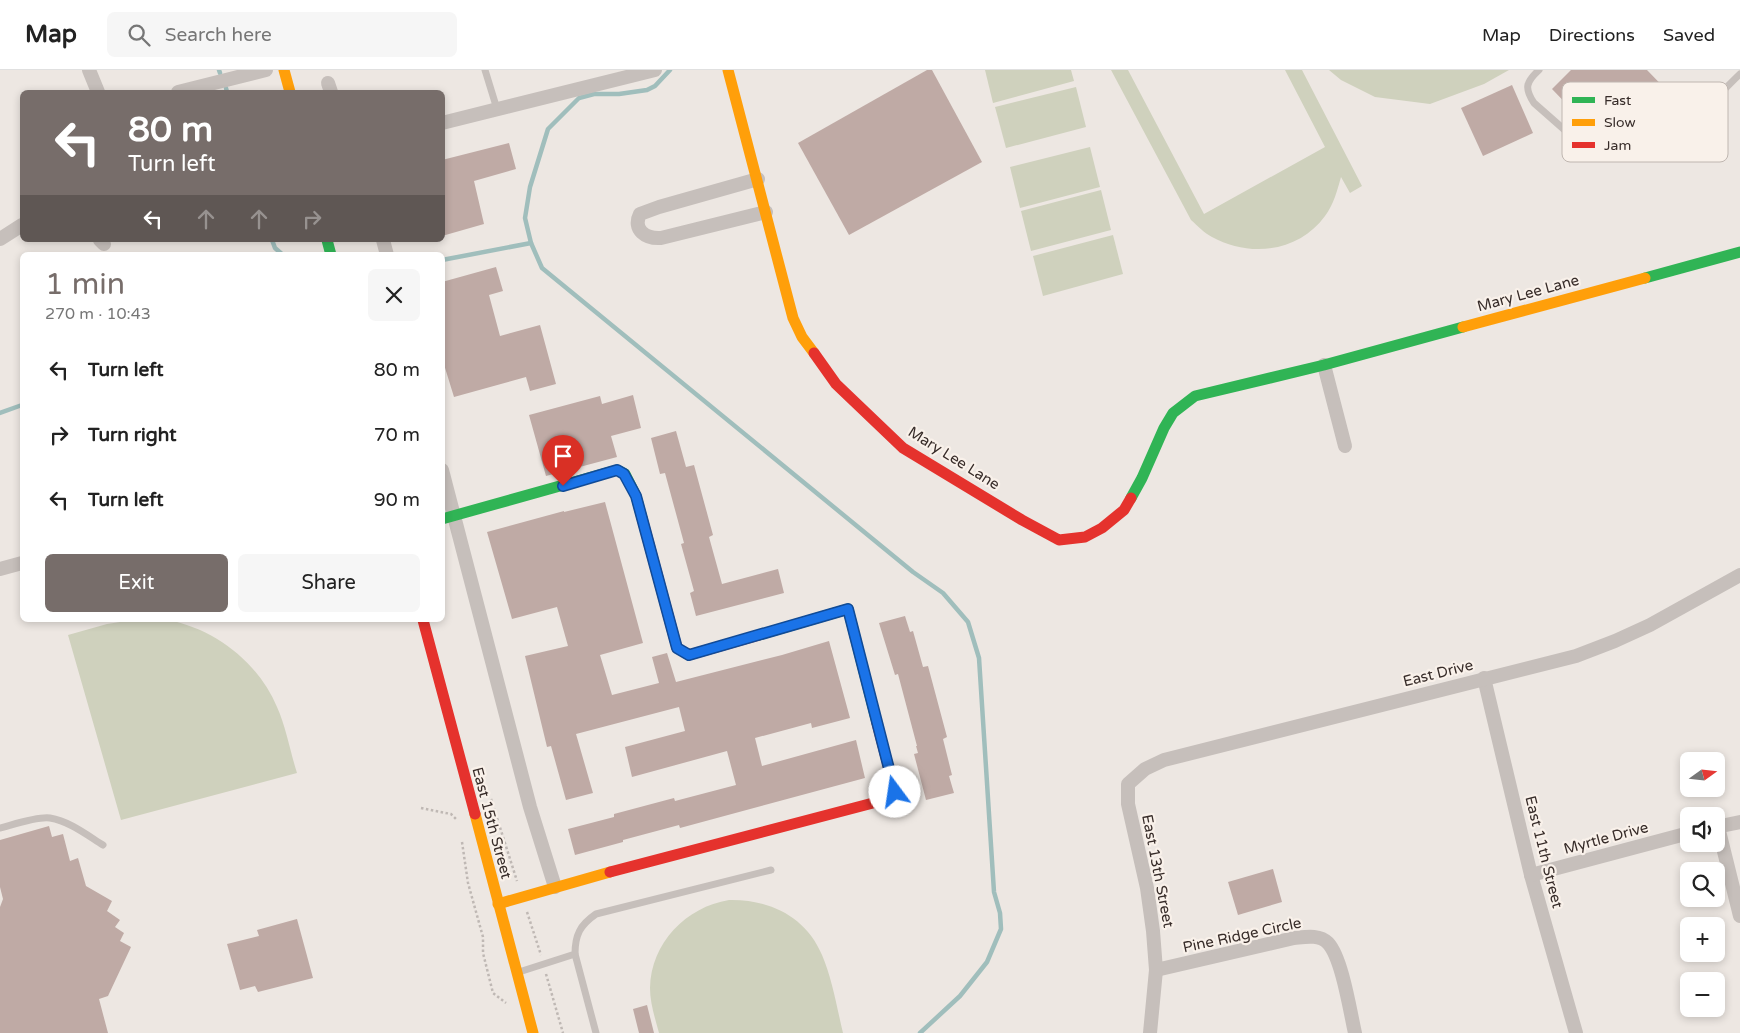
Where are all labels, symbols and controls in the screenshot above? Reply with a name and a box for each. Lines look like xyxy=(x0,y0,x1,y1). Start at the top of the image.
search box xyxy=(107,12,457,57)
text: Map xyxy=(25,20,77,49)
icon: search xyxy=(125,21,153,49)
text: Search here xyxy=(165,24,272,46)
text: Map xyxy=(1482,24,1521,46)
text: Directions xyxy=(1549,24,1635,46)
text: Saved xyxy=(1663,24,1715,46)
legend xyxy=(1562,82,1728,162)
text: Fast xyxy=(1604,92,1632,109)
text: 80 m xyxy=(128,109,213,151)
icon: left xyxy=(45,110,110,175)
text: Slow xyxy=(1604,114,1636,131)
text: Jam xyxy=(1604,137,1631,154)
text: Turn left xyxy=(128,151,216,177)
icon: left xyxy=(139,205,167,233)
icon: ahead xyxy=(192,205,220,233)
icon: ahead xyxy=(245,205,273,233)
icon: right xyxy=(298,205,326,233)
text: 1 min xyxy=(45,266,125,303)
button: close xyxy=(368,269,420,321)
street label: Mary Lee Lane xyxy=(1475,271,1581,315)
text: 270 m · 10:43 xyxy=(45,304,151,324)
icon: left xyxy=(45,356,73,384)
text: Turn left xyxy=(88,359,164,381)
text: 80 m xyxy=(374,359,420,381)
icon: right xyxy=(45,421,73,449)
street label: Mary Lee Lane xyxy=(905,423,1003,493)
text: Turn right xyxy=(88,424,176,446)
text: 70 m xyxy=(374,424,420,446)
pin xyxy=(542,435,584,486)
icon: arrive xyxy=(549,442,577,470)
icon: left xyxy=(45,486,73,514)
text: Turn left xyxy=(88,489,164,511)
text: 90 m xyxy=(374,489,420,511)
button: Exit xyxy=(45,554,228,612)
button: Share xyxy=(238,554,420,612)
street label: East Drive xyxy=(1401,656,1475,690)
north arrow xyxy=(1680,752,1725,798)
map controls xyxy=(1680,752,1725,1017)
street label: East 15th Street xyxy=(468,765,516,881)
position arrow xyxy=(868,765,920,817)
street label: East 11th Street xyxy=(1521,794,1567,910)
button: sound xyxy=(1680,807,1725,852)
street label: East 13th Street xyxy=(1138,813,1178,929)
street label: Myrtle Drive xyxy=(1562,818,1650,858)
button: search xyxy=(1680,862,1725,907)
street label: Pine Ridge Circle xyxy=(1181,914,1303,956)
button: + xyxy=(1680,917,1725,962)
button: − xyxy=(1680,972,1725,1017)

